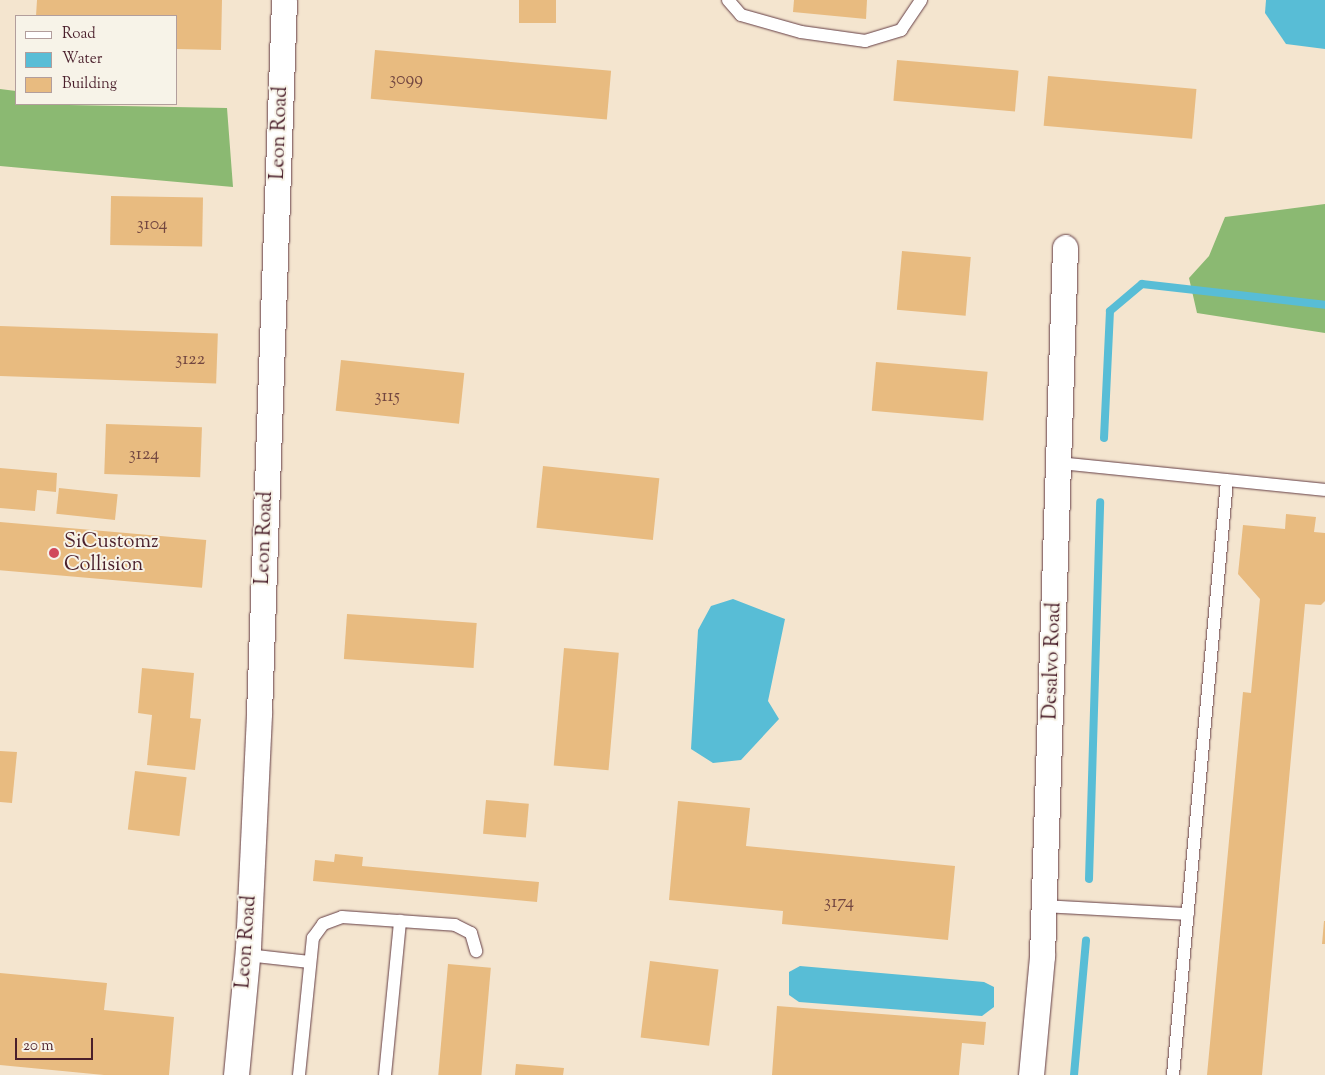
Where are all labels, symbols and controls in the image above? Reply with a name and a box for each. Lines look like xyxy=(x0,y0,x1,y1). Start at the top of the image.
legend xyxy=(15,15,178,105)
text: Road xyxy=(62,24,96,45)
text: Water xyxy=(62,49,102,70)
house number: 3099 xyxy=(389,69,423,91)
text: Building xyxy=(62,74,117,95)
street label: Leon Road xyxy=(266,86,294,180)
house number: 3104 xyxy=(137,214,167,236)
house number: 3122 xyxy=(175,349,205,371)
house number: 3115 xyxy=(374,386,400,408)
house number: 3124 xyxy=(129,444,159,466)
street label: Leon Road xyxy=(251,491,279,585)
place label: SiCustomz Collision xyxy=(64,530,159,577)
marker: SiCustomz Collision xyxy=(48,547,60,559)
street label: Desalvo Road xyxy=(1039,602,1067,720)
house number: 3174 xyxy=(824,892,854,914)
street label: Leon Road xyxy=(232,895,262,989)
scale bar xyxy=(18,1028,95,1060)
text: 20 m xyxy=(23,1036,54,1057)

